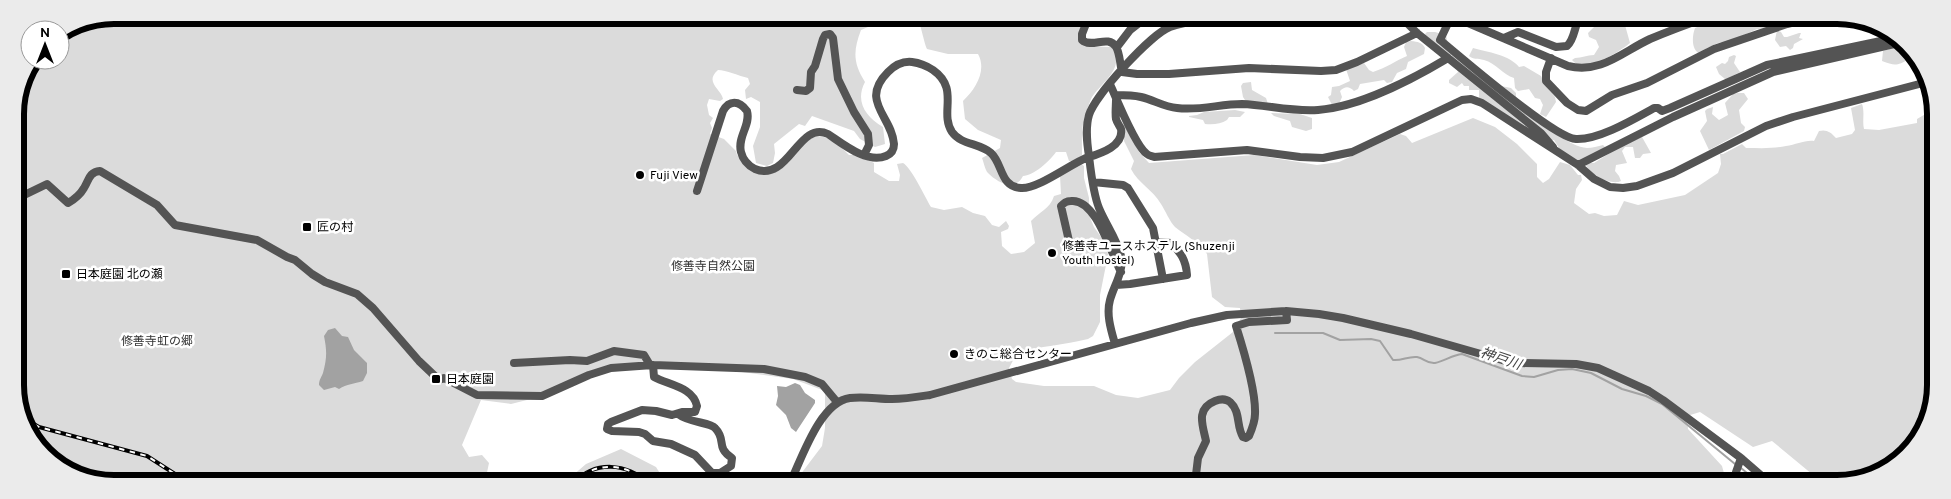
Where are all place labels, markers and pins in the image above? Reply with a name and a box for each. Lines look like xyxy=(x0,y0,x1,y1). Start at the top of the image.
place label: Fuji View xyxy=(650,168,698,184)
marker: Fuji View xyxy=(634,169,646,181)
place label: 匠の村 xyxy=(317,220,354,236)
marker: 匠の村 xyxy=(301,221,313,233)
place label: 修善寺ユースホステル (Shuzenji Youth Hostel) xyxy=(1062,239,1235,269)
marker: 修善寺ユースホステル (Shuzenji Youth Hostel) xyxy=(1046,247,1058,259)
place label: 日本庭園 北の瀬 xyxy=(76,267,163,283)
marker: 日本庭園 北の瀬 xyxy=(60,268,72,280)
place label: きのこ総合センター xyxy=(964,347,1072,363)
marker: きのこ総合センター xyxy=(948,348,960,360)
place label: 日本庭園 xyxy=(446,372,494,388)
marker: 日本庭園 xyxy=(430,373,442,385)

